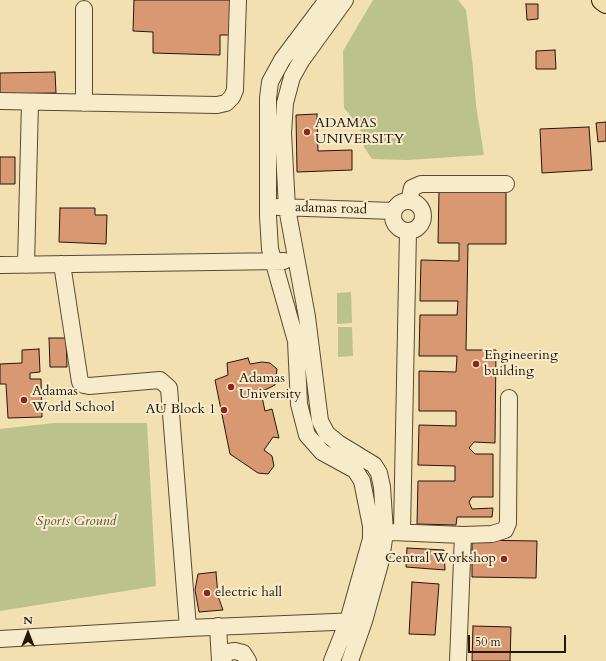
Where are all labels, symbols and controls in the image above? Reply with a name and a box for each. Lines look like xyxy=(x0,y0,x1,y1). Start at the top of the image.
place label: ADAMAS UNIVERSITY xyxy=(315,116,404,148)
marker: ADAMAS UNIVERSITY xyxy=(302,127,312,137)
street label: adamas road xyxy=(295,199,367,219)
place label: Engineering building xyxy=(484,348,558,380)
marker: Engineering building xyxy=(471,359,481,369)
place label: Adamas University xyxy=(239,371,301,404)
marker: Adamas University xyxy=(226,382,236,392)
place label: Adamas World School xyxy=(32,384,115,416)
marker: Adamas World School xyxy=(19,395,29,405)
place label: AU Block 1 xyxy=(145,402,216,418)
marker: AU Block 1 xyxy=(219,405,229,415)
park label: Sports Ground xyxy=(36,514,116,530)
place label: Central Workshop xyxy=(385,551,496,567)
marker: Central Workshop xyxy=(499,554,509,564)
place label: electric hall xyxy=(215,585,282,601)
marker: electric hall xyxy=(202,588,212,598)
north arrow xyxy=(8,613,48,653)
text: N xyxy=(23,613,33,628)
scale bar xyxy=(470,627,568,653)
text: 50 m xyxy=(475,634,501,650)

